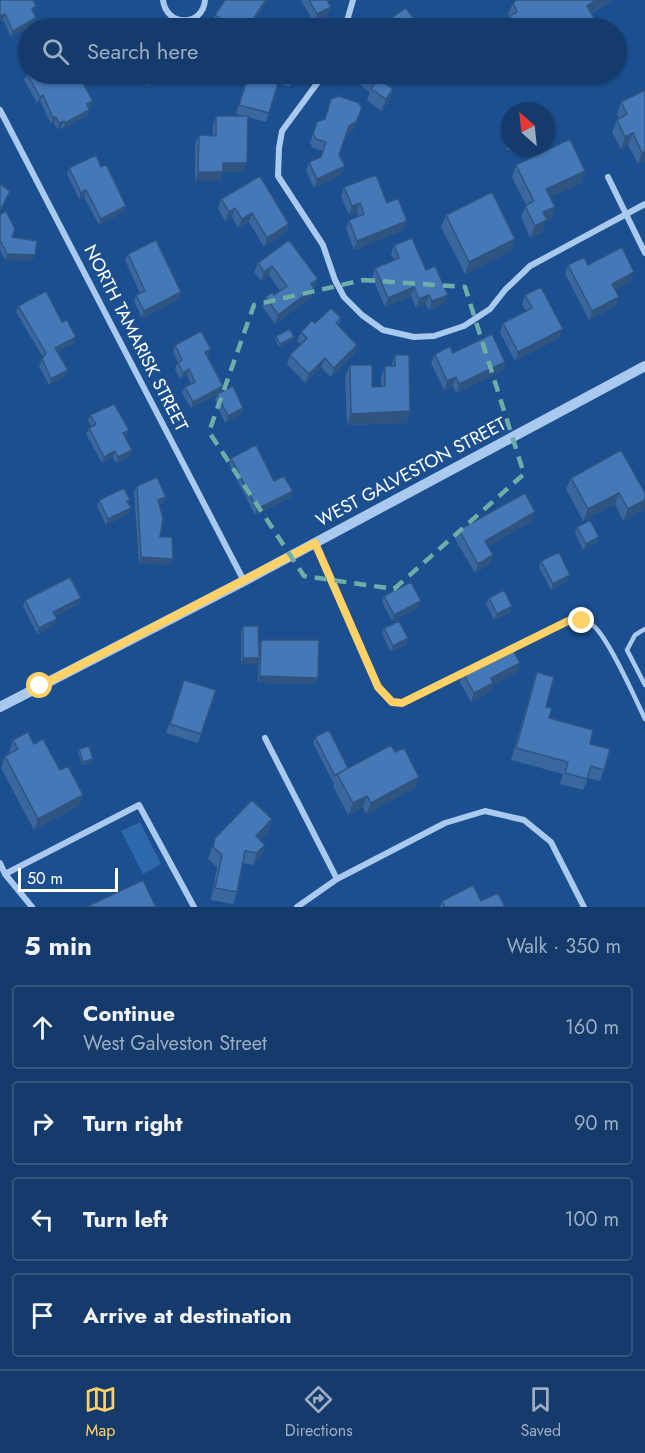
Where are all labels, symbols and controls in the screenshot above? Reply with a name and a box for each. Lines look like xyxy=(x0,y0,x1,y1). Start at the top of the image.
search box xyxy=(18,18,627,84)
icon: search xyxy=(39,35,72,68)
text: Search here xyxy=(87,35,198,67)
north arrow xyxy=(501,102,555,156)
street label: NORTH TAMARISK STREET xyxy=(78,240,195,436)
street label: WEST GALVESTON STREET xyxy=(311,410,511,533)
route end xyxy=(568,607,594,633)
route start xyxy=(26,672,52,698)
scale bar xyxy=(18,865,118,892)
text: 50 m xyxy=(27,867,63,890)
text: 5 min xyxy=(24,927,92,965)
text: Walk · 350 m xyxy=(506,932,621,961)
text: Continue xyxy=(83,997,175,1029)
icon: ahead xyxy=(26,1011,59,1044)
text: 160 m xyxy=(565,1013,619,1042)
text: West Galveston Street xyxy=(83,1029,267,1058)
icon: right xyxy=(26,1107,59,1140)
text: Turn right xyxy=(83,1107,183,1139)
text: 90 m xyxy=(574,1109,619,1138)
icon: left xyxy=(26,1203,59,1236)
text: Turn left xyxy=(83,1203,168,1235)
text: 100 m xyxy=(564,1205,619,1234)
icon: arrive xyxy=(26,1299,59,1332)
text: Arrive at destination xyxy=(83,1299,292,1331)
tab: Map xyxy=(84,1383,117,1442)
tab: Directions xyxy=(285,1383,353,1442)
tab: Saved xyxy=(520,1383,561,1442)

